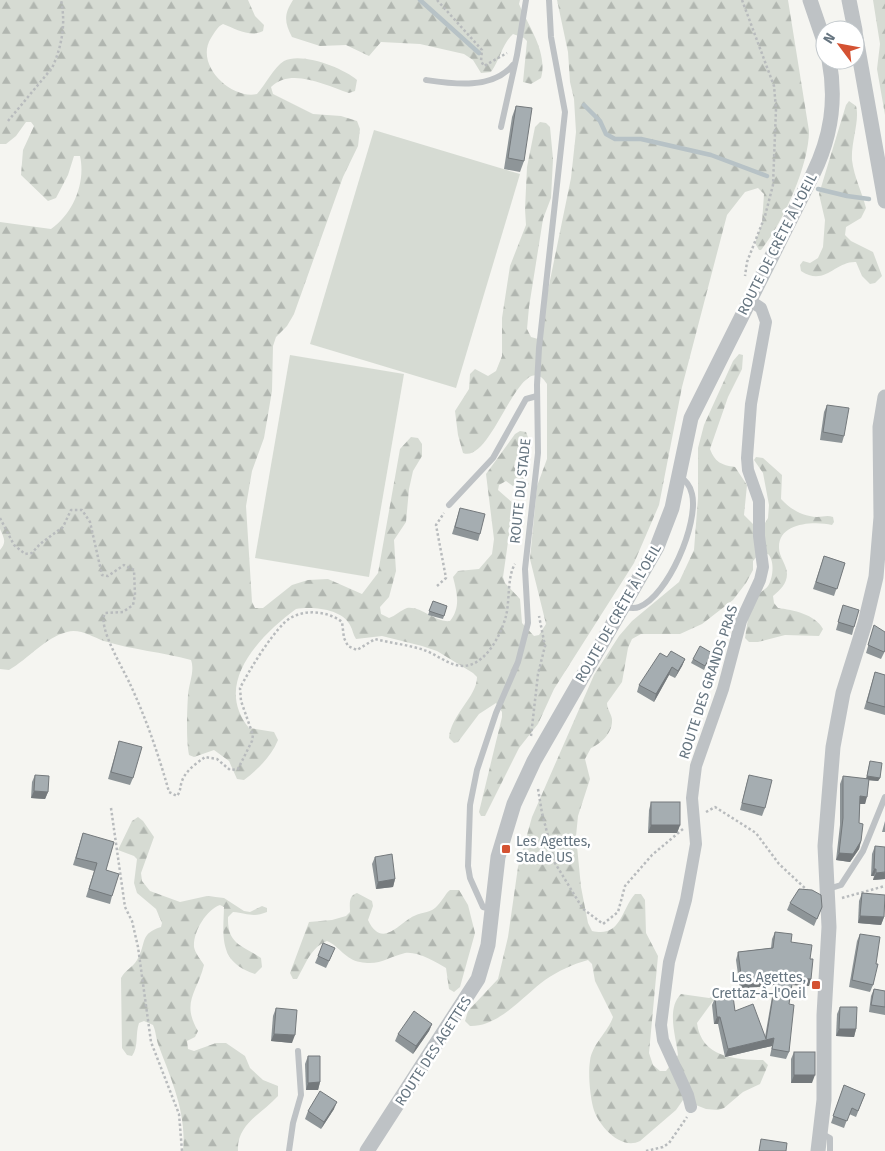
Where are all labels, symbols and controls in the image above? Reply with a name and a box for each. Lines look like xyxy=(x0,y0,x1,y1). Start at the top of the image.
north arrow xyxy=(815,20,865,70)
text: N xyxy=(820,30,839,47)
street label: ROUTE DE CRÊTE À L'OEIL xyxy=(733,170,821,318)
street label: ROUTE DU STADE xyxy=(506,437,534,545)
street label: ROUTE DE CRÊTE À L'OEIL xyxy=(571,541,665,685)
street label: ROUTE DES GRANDS PRAS xyxy=(676,603,742,761)
place label: Les Agettes, Stade US xyxy=(516,833,591,866)
marker: Les Agettes, Stade US xyxy=(500,843,512,855)
place label: Les Agettes, Crettaz-à-l'Oeil xyxy=(712,969,806,1002)
marker: Les Agettes, Crettaz-à-l'Oeil xyxy=(810,979,822,991)
street label: ROUTE DES AGETTES xyxy=(392,993,475,1109)

